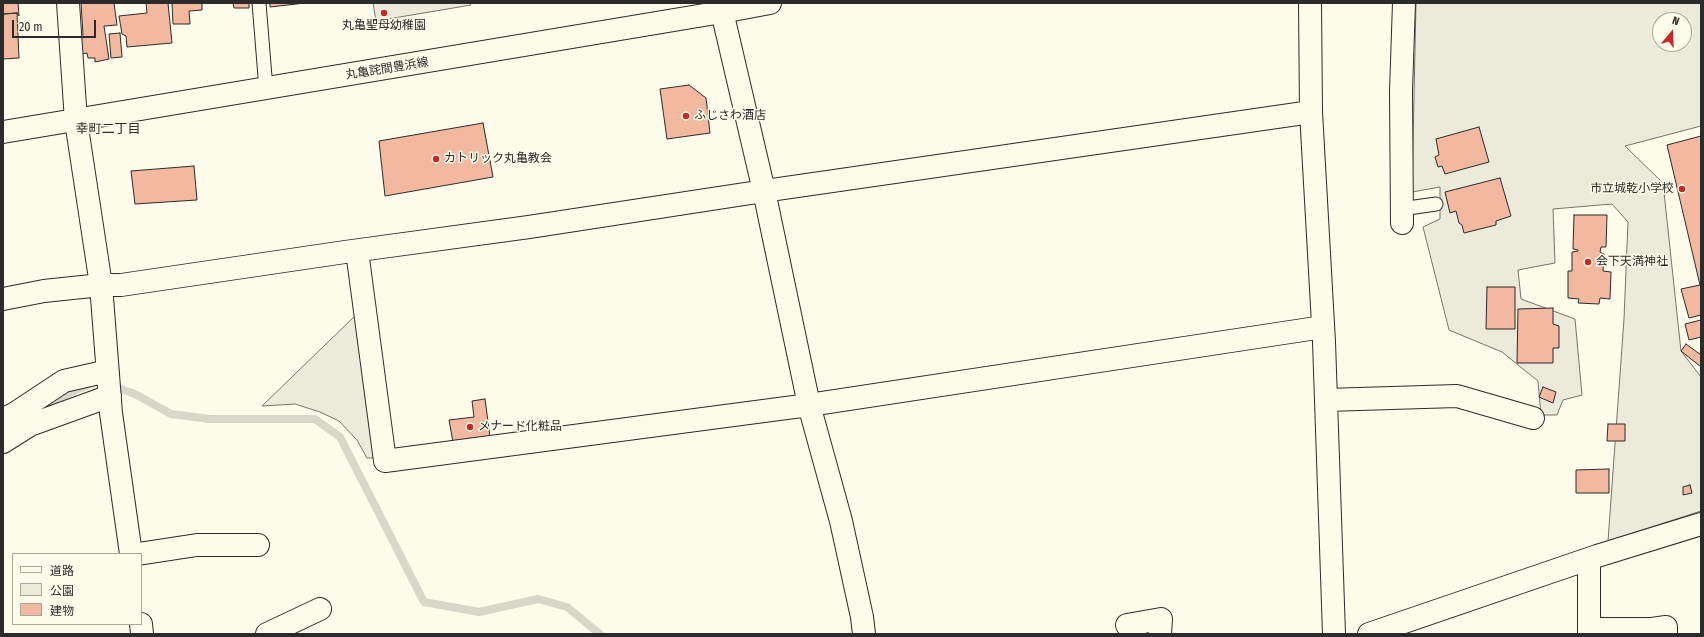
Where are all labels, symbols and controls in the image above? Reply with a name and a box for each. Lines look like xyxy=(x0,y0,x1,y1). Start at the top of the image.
marker: 丸亀聖母幼稚園 xyxy=(379,8,389,18)
scale bar xyxy=(14,12,98,38)
north arrow xyxy=(1652,12,1692,52)
text: N xyxy=(1671,14,1681,28)
place label: 丸亀聖母幼稚園 xyxy=(342,19,426,33)
text: 20 m xyxy=(19,20,43,34)
street label: 丸亀詫間豊浜線 xyxy=(344,55,430,83)
place label: ふじさわ酒店 xyxy=(694,109,766,123)
marker: ふじさわ酒店 xyxy=(681,111,691,121)
district label: 幸町二丁目 xyxy=(76,121,140,137)
place label: カトリック丸亀教会 xyxy=(444,152,552,166)
marker: カトリック丸亀教会 xyxy=(431,154,441,164)
place label: 市立城乾小学校 xyxy=(1590,182,1674,196)
marker: 市立城乾小学校 xyxy=(1677,184,1687,194)
place label: 会下天満神社 xyxy=(1596,255,1668,269)
marker: 会下天満神社 xyxy=(1583,257,1593,267)
place label: メナード化粧品 xyxy=(478,420,562,434)
marker: メナード化粧品 xyxy=(465,422,475,432)
legend xyxy=(12,553,142,625)
text: 道路 xyxy=(50,564,74,578)
text: 公園 xyxy=(50,584,74,598)
text: 建物 xyxy=(50,604,74,618)

